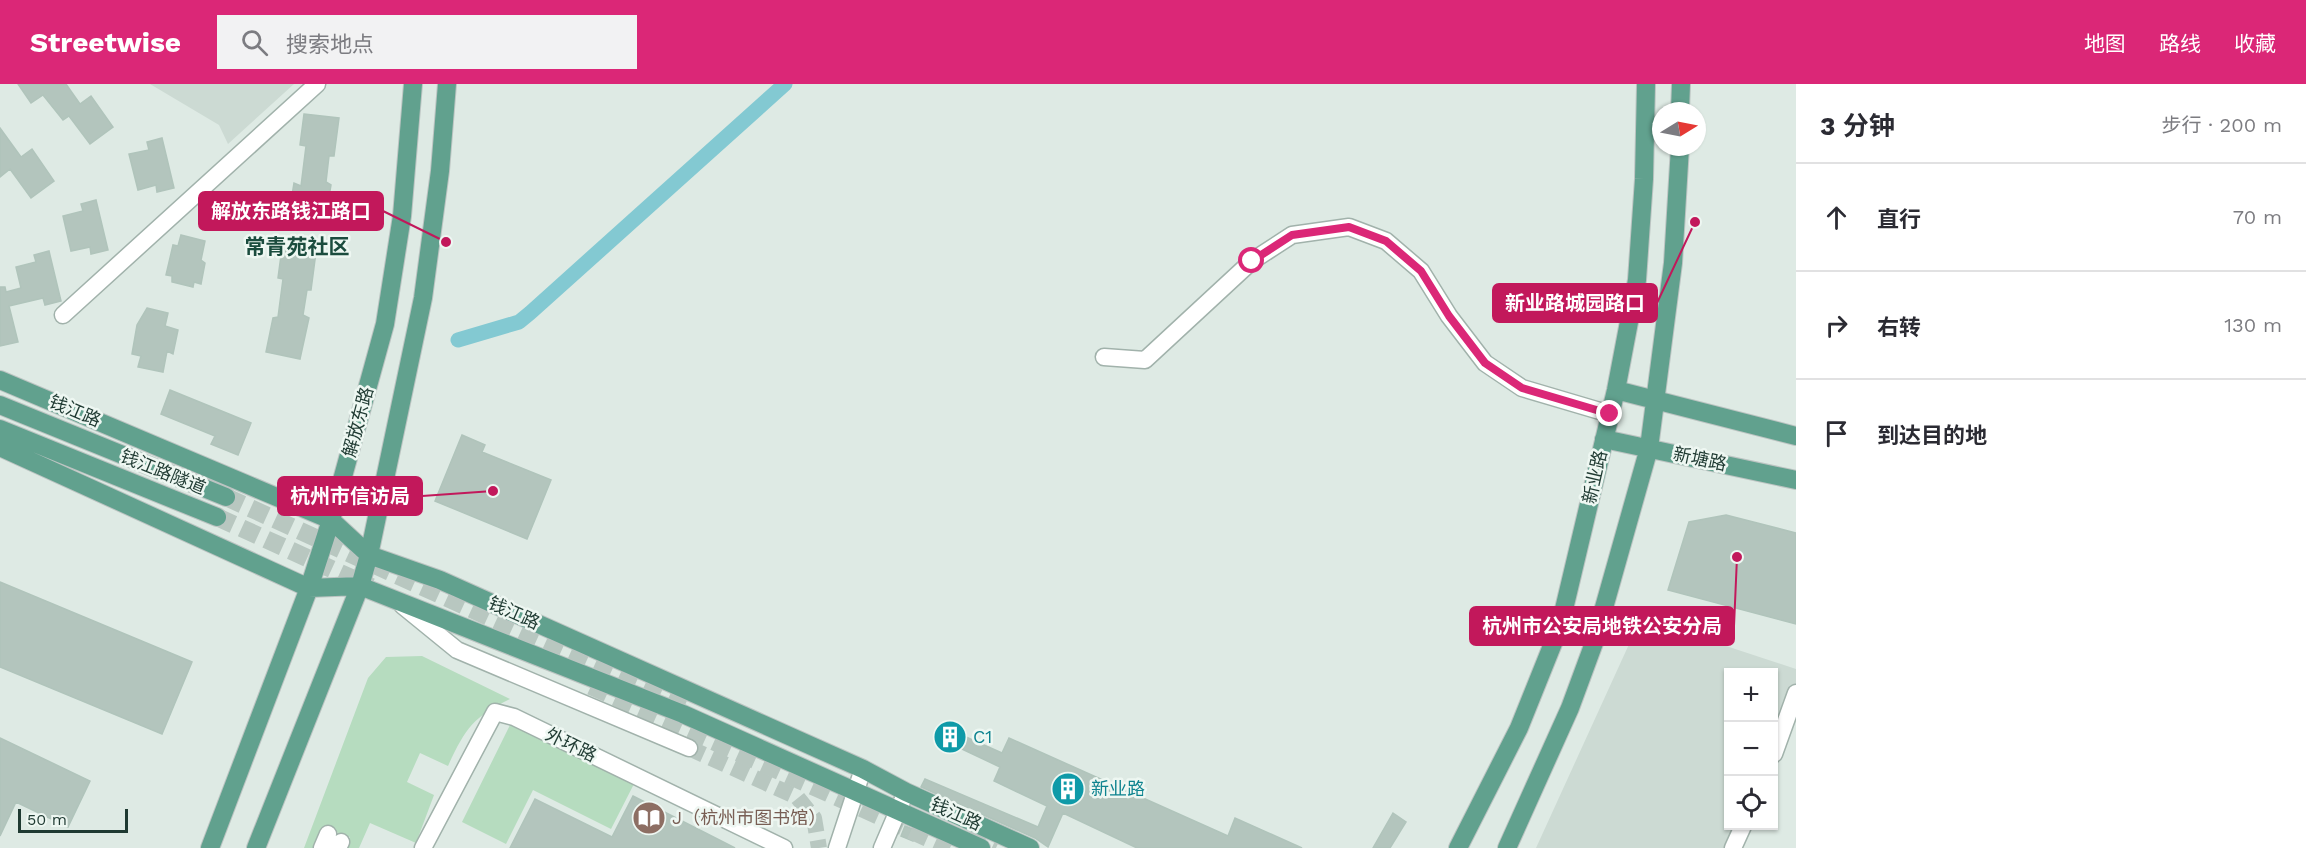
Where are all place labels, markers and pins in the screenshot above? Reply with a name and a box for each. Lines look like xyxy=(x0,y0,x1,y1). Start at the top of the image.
callout: 解放东路钱江路口 xyxy=(199,192,383,230)
callout: 新业路城园路口 xyxy=(1493,284,1657,322)
callout: 杭州市信访局 xyxy=(278,477,422,515)
callout: 杭州市公安局地铁公安分局 xyxy=(1470,607,1734,645)
building icon: C1 xyxy=(932,719,968,755)
place label: C1 xyxy=(973,726,992,747)
building icon: 新业路 xyxy=(1050,771,1086,807)
place label: 新业路 xyxy=(1091,778,1145,799)
library icon: J（杭州市图书馆） xyxy=(631,800,667,836)
place label: J（杭州市图书馆） xyxy=(672,807,826,828)

